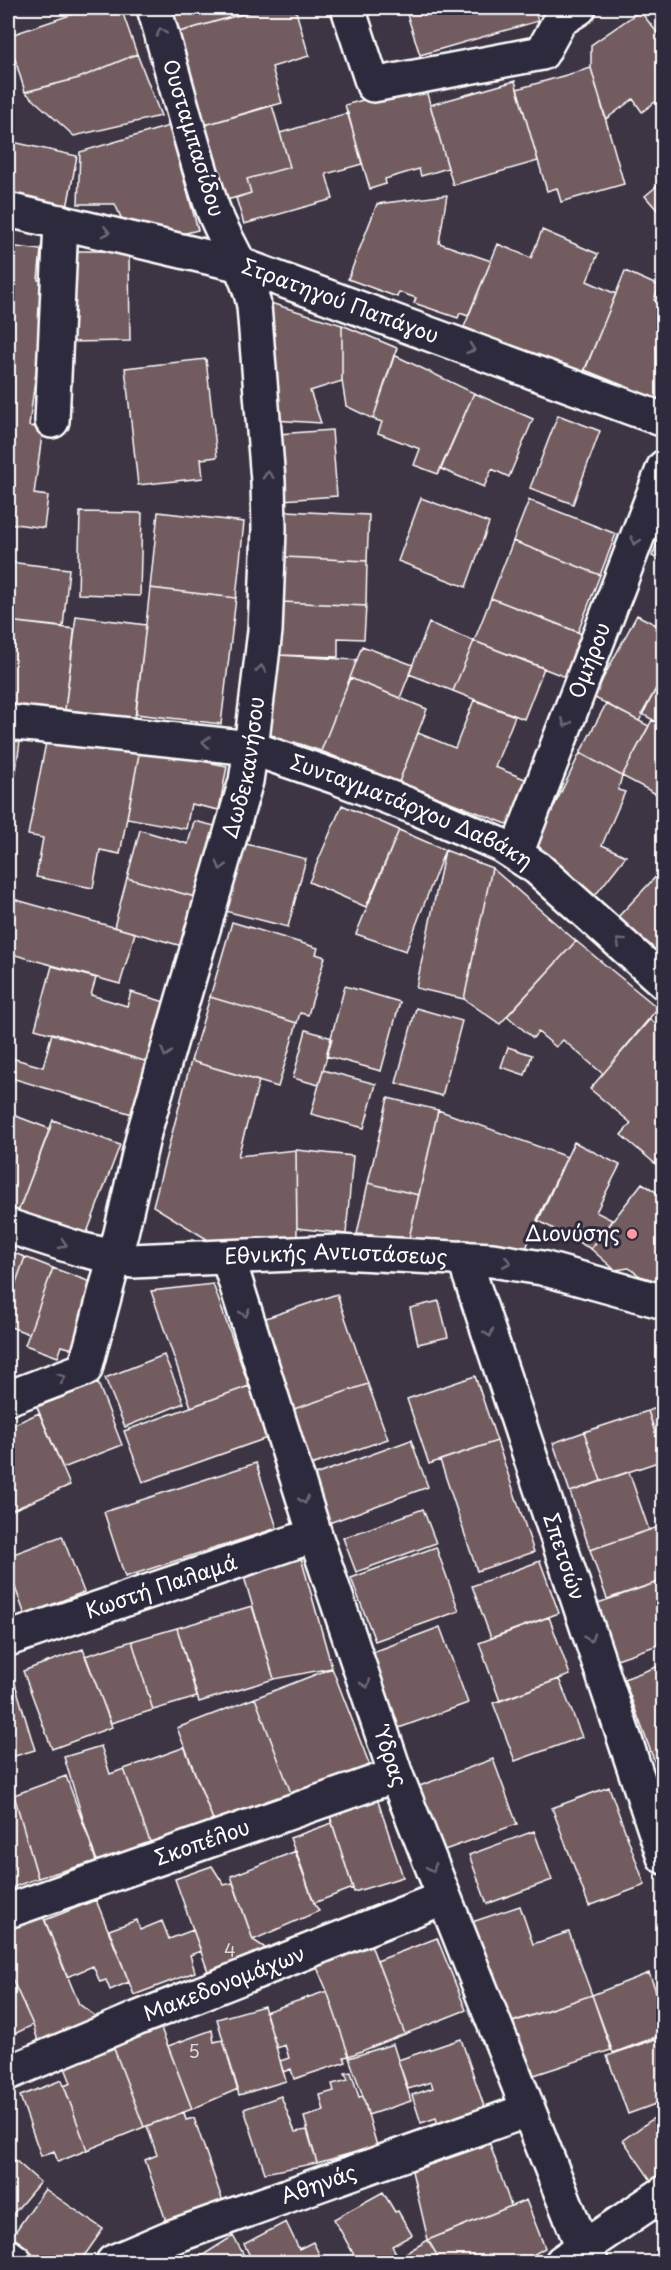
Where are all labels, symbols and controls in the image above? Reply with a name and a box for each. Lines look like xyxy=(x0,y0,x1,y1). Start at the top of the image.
one-way arrow xyxy=(156,27,168,38)
street label: Ουσταμπασίδου xyxy=(156,55,234,220)
one-way arrow xyxy=(100,225,110,238)
street label: Στρατηγού Παπάγου xyxy=(238,249,444,350)
one-way arrow xyxy=(465,342,475,355)
one-way arrow xyxy=(262,470,275,479)
one-way arrow xyxy=(630,535,642,546)
street label: Ομήρου xyxy=(559,617,617,703)
one-way arrow xyxy=(254,665,267,674)
street label: Δωδεκανήσου xyxy=(212,695,271,842)
one-way arrow xyxy=(561,717,573,728)
one-way arrow xyxy=(201,737,211,749)
street label: Συνταγματάρχου Δαβάκη xyxy=(286,745,540,875)
one-way arrow xyxy=(216,860,228,871)
one-way arrow xyxy=(616,938,627,949)
one-way arrow xyxy=(161,1048,174,1058)
place label: Διονύσης xyxy=(525,1216,620,1248)
marker: Διονύσης xyxy=(625,1227,639,1241)
street label: Εθνικής Αντιστάσεως xyxy=(223,1234,448,1272)
one-way arrow xyxy=(57,1237,68,1249)
one-way arrow xyxy=(502,1255,512,1268)
one-way arrow xyxy=(238,1308,250,1318)
one-way arrow xyxy=(482,1327,494,1338)
one-way arrow xyxy=(56,1372,67,1385)
one-way arrow xyxy=(297,1494,309,1505)
street label: Σπετσών xyxy=(536,1508,595,1604)
street label: Κωστή Παλαμά xyxy=(81,1544,241,1626)
one-way arrow xyxy=(583,1632,596,1643)
one-way arrow xyxy=(358,1678,371,1689)
street label: Ύδρας xyxy=(366,1719,417,1791)
street label: Σκοπέλου xyxy=(150,1809,254,1872)
one-way arrow xyxy=(425,1862,437,1873)
street label: Μακεδονομάχων xyxy=(138,1936,309,2029)
house number: 4 xyxy=(224,1936,236,1963)
house number: 5 xyxy=(188,2037,200,2064)
street label: Αθηνάς xyxy=(276,2154,361,2211)

